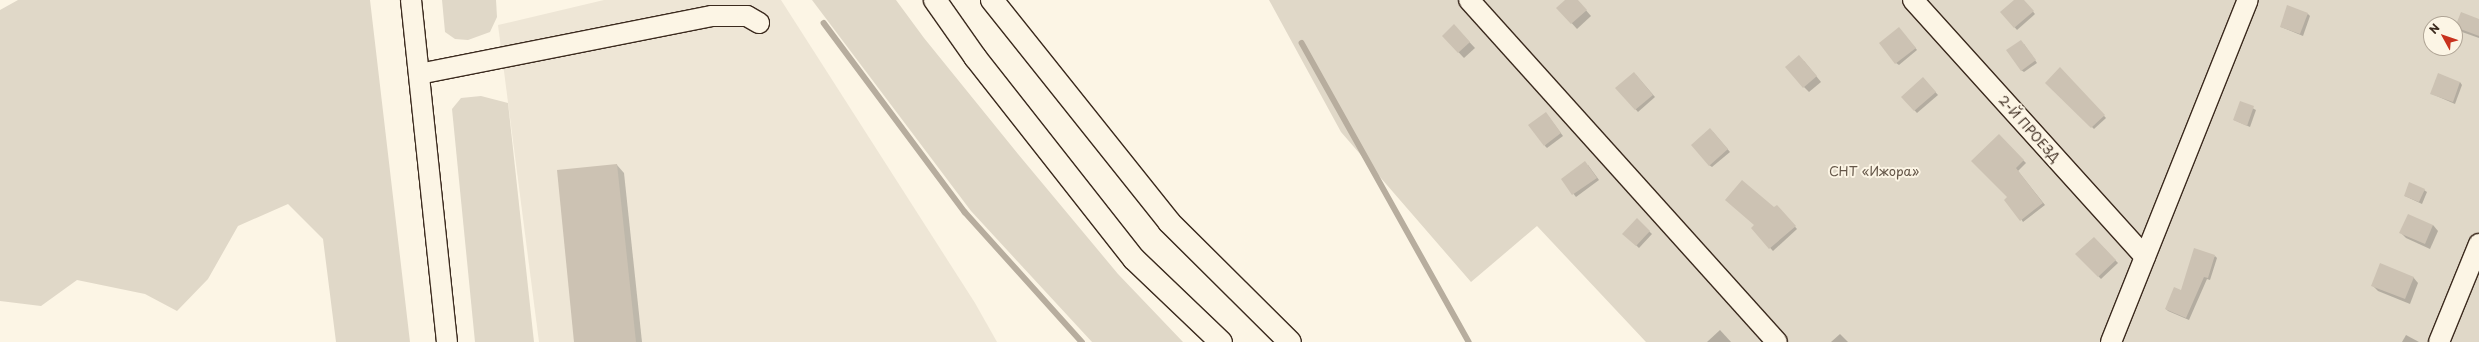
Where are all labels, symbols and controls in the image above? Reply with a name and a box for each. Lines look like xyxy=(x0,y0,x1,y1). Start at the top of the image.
north arrow xyxy=(2423,16,2463,56)
text: N xyxy=(2425,20,2444,37)
street label: 2-Й ПРОЕЗД xyxy=(1995,92,2063,166)
park label: СНТ «Ижора» xyxy=(1829,163,1919,179)

